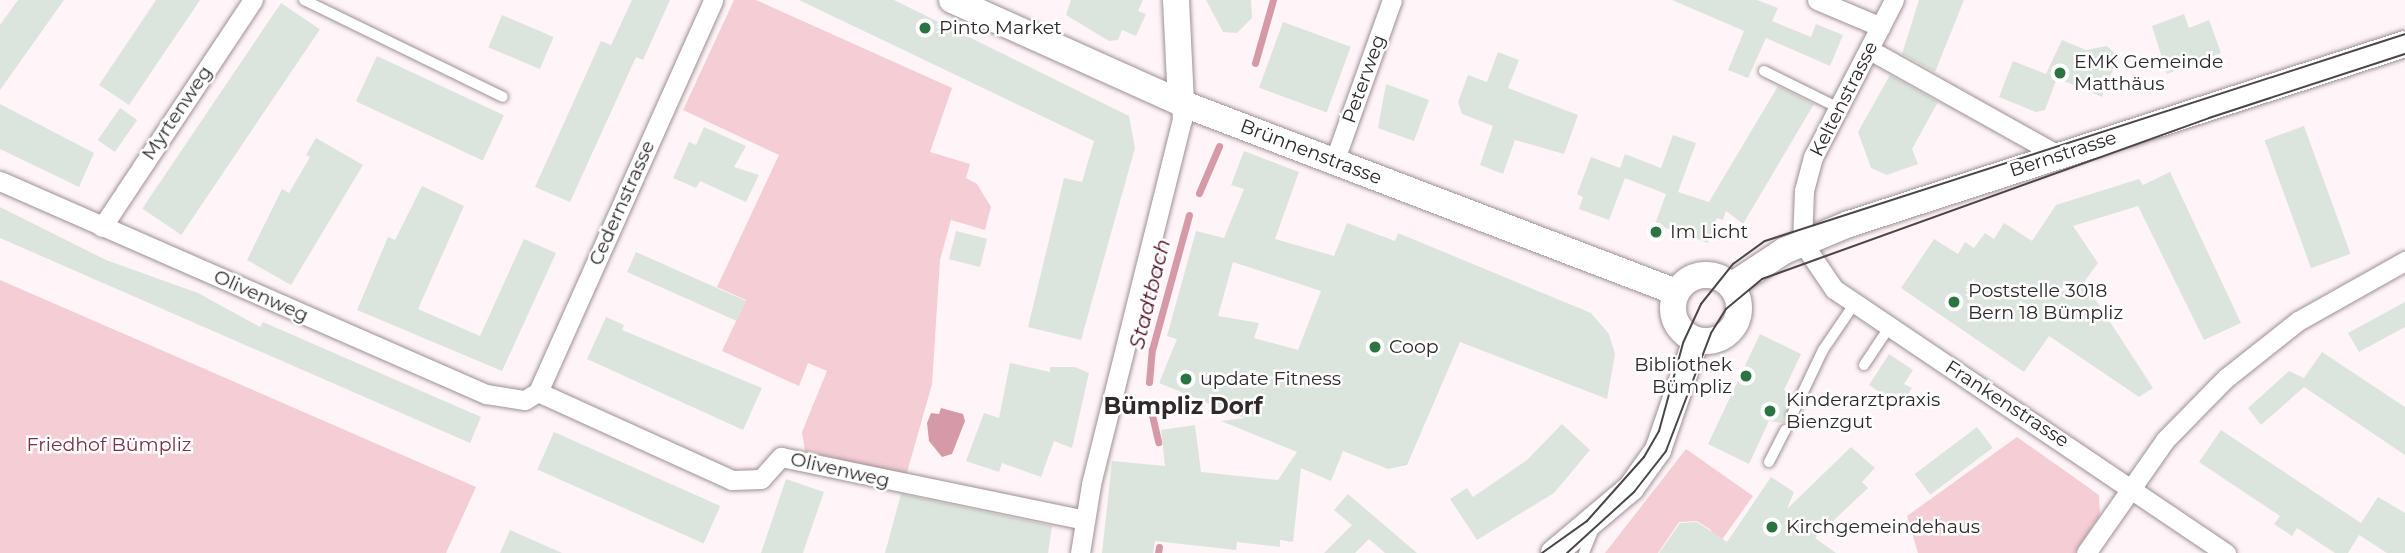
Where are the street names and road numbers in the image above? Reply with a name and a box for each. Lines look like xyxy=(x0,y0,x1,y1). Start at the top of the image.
street label: Peterweg xyxy=(1337,32,1391,126)
street label: Keltenstrasse xyxy=(1805,38,1883,160)
street label: Myrtenweg xyxy=(137,62,217,164)
street label: Brünnenstrasse xyxy=(1237,115,1385,189)
street label: Bernstrasse xyxy=(2007,126,2119,182)
street label: Cedernstrasse xyxy=(584,137,660,269)
street label: Olivenweg xyxy=(210,265,312,327)
street label: Frankenstrasse xyxy=(1941,355,2073,453)
street label: Olivenweg xyxy=(788,448,892,492)

